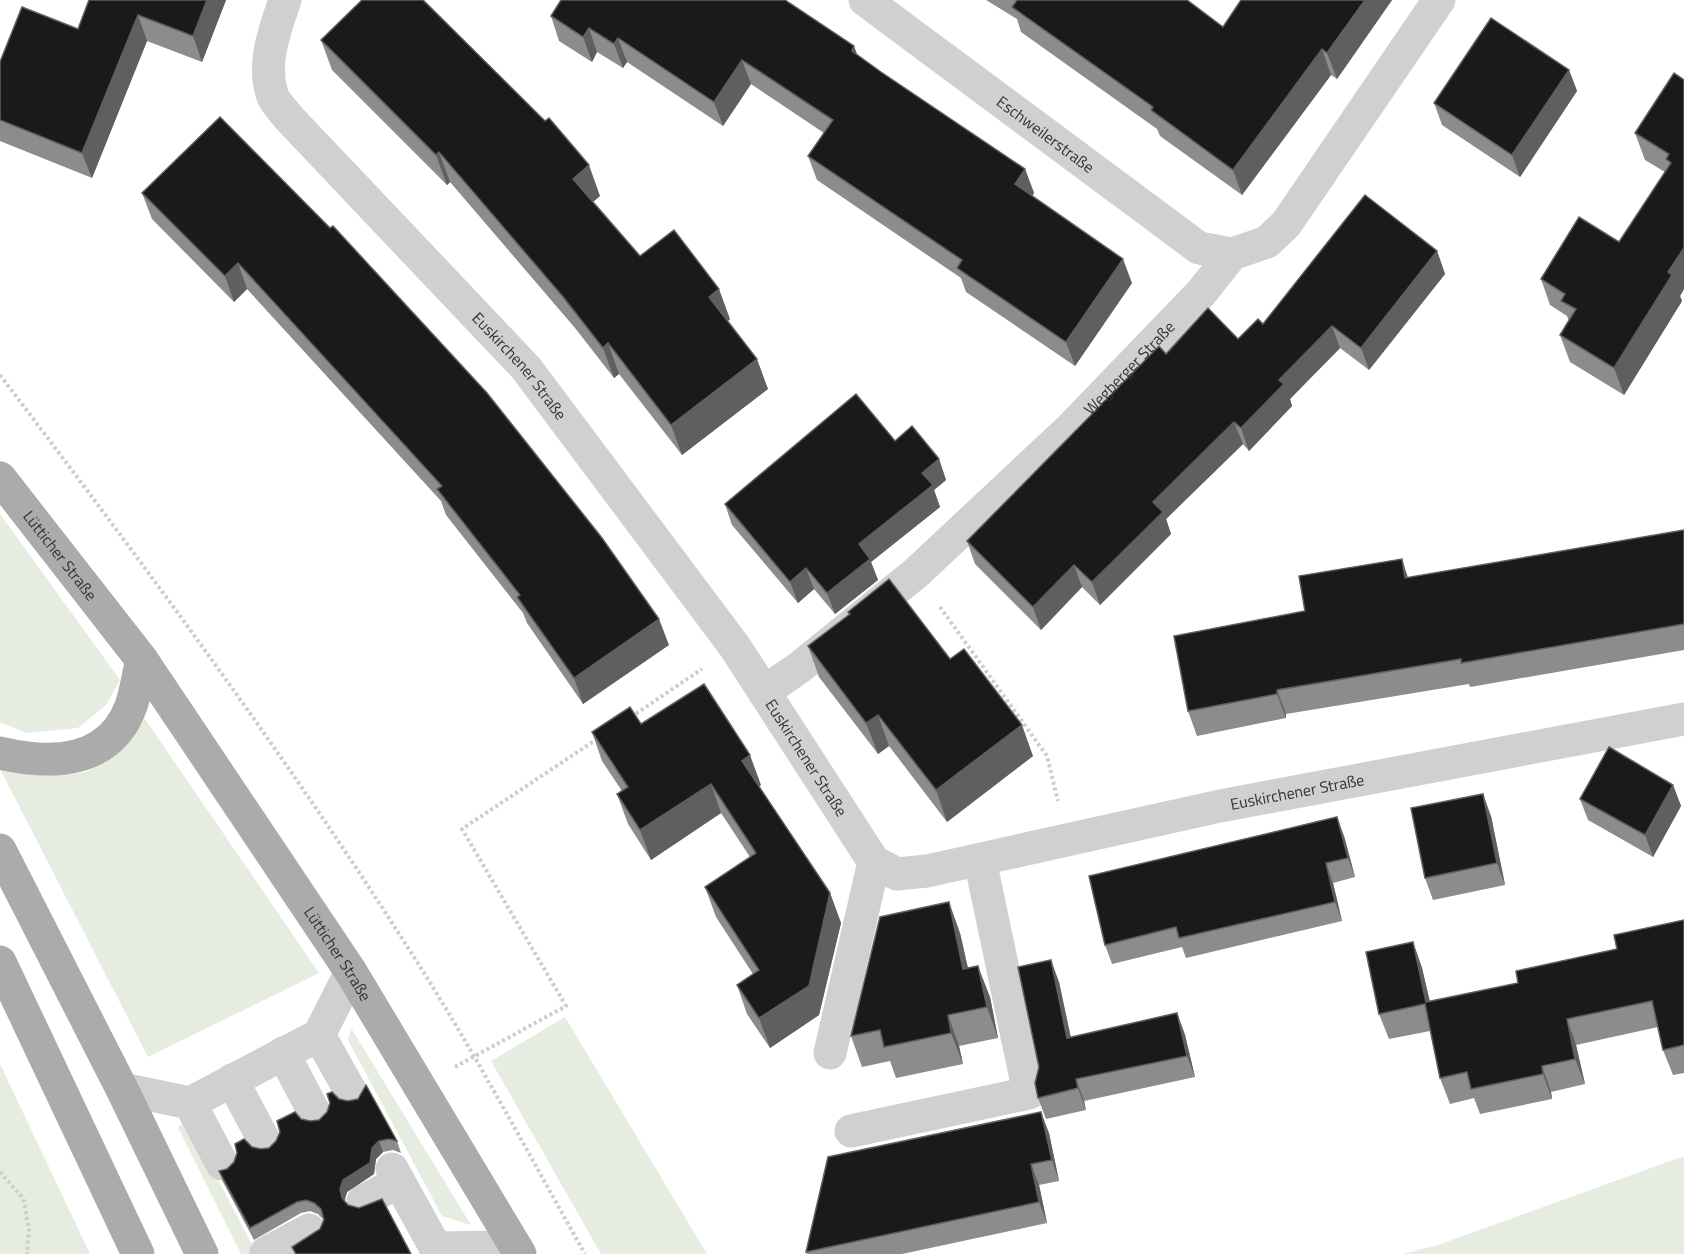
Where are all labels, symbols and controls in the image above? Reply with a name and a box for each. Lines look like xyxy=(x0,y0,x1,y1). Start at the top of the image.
street label: Eschweilerstraße xyxy=(992,90,1100,179)
street label: Euskirchener Straße xyxy=(467,306,573,425)
street label: Wegberger Straße xyxy=(1078,315,1180,420)
street label: Lütticher Straße xyxy=(17,505,103,605)
street label: Euskirchener Straße xyxy=(760,694,853,821)
street label: Euskirchener Straße xyxy=(1228,767,1366,816)
street label: Lütticher Straße xyxy=(298,902,378,1006)

